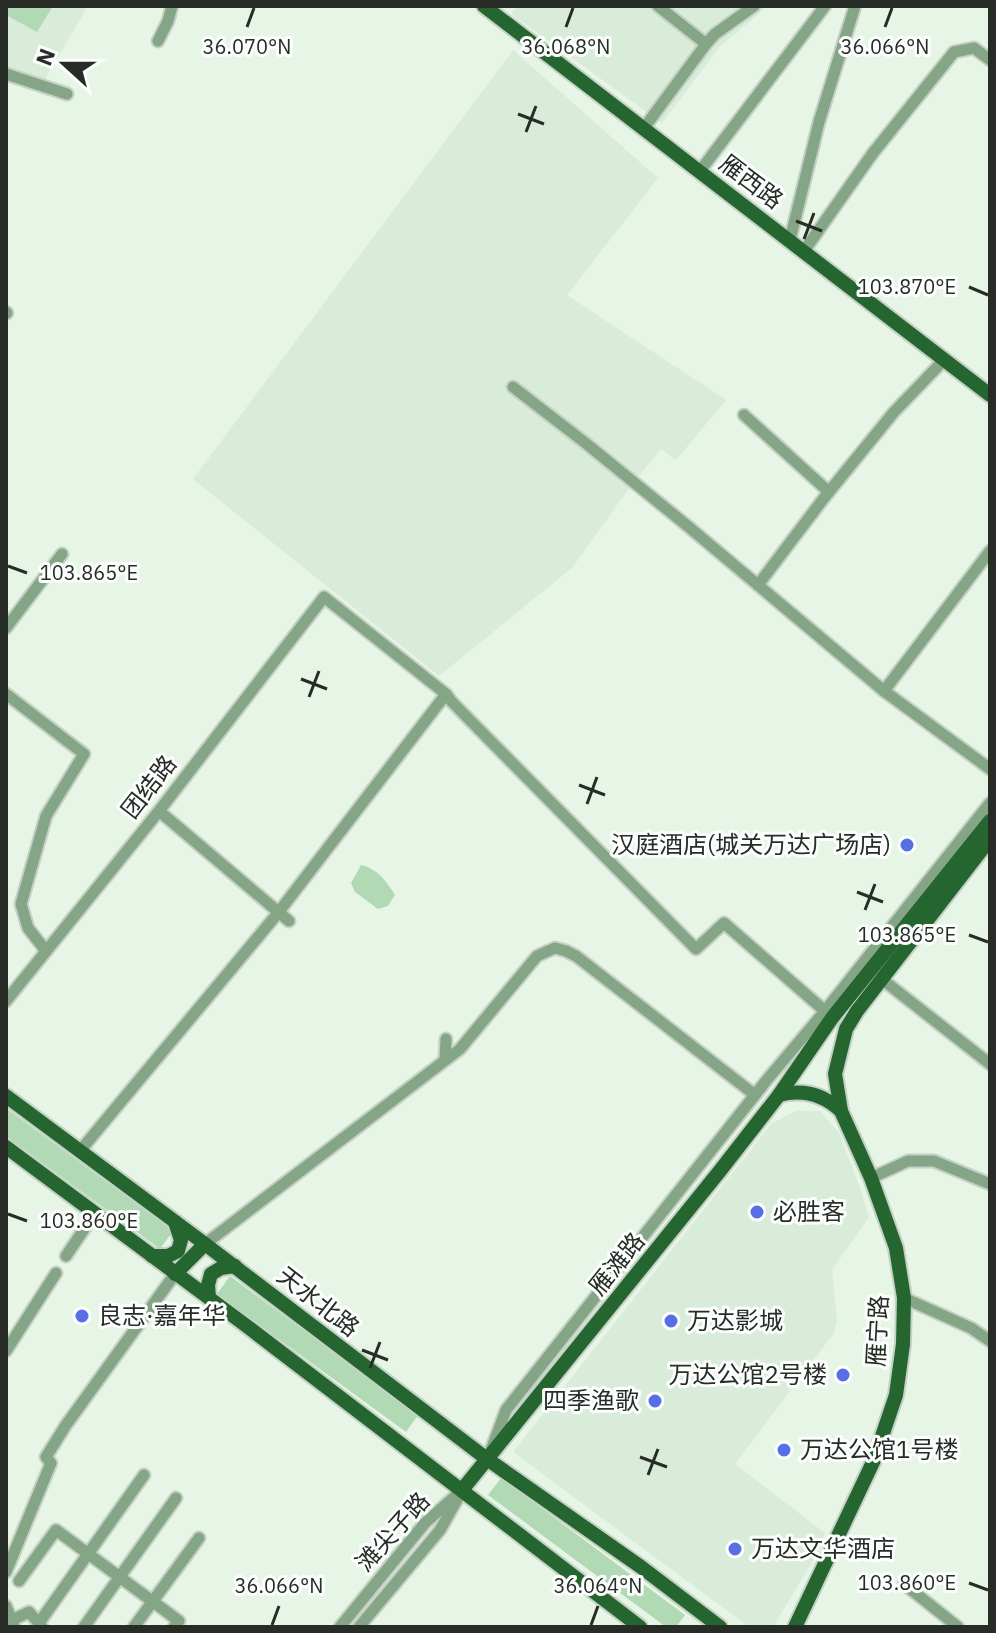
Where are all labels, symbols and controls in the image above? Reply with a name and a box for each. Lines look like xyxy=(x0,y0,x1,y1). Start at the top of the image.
north arrow xyxy=(24,24,104,104)
text: 36.070°N xyxy=(203,33,291,60)
text: 36.068°N xyxy=(522,33,610,60)
text: 36.066°N xyxy=(841,33,929,60)
text: N xyxy=(28,44,61,69)
street label: 雁西路 xyxy=(713,147,790,216)
text: 103.870°E xyxy=(858,273,956,300)
text: 103.865°E xyxy=(40,559,138,586)
street label: 团结路 xyxy=(113,748,183,825)
place label: 汉庭酒店(城关万达广场店) xyxy=(611,828,891,860)
marker: 汉庭酒店(城关万达广场店) xyxy=(898,836,916,854)
text: 103.865°E xyxy=(858,921,956,948)
place label: 必胜客 xyxy=(773,1195,845,1227)
marker: 必胜客 xyxy=(748,1203,766,1221)
text: 103.860°E xyxy=(40,1207,138,1234)
street label: 雁滩路 xyxy=(581,1225,651,1301)
street label: 天水北路 xyxy=(271,1259,366,1343)
street label: 雁宁路 xyxy=(859,1294,895,1368)
place label: 良志·嘉年华 xyxy=(98,1299,226,1331)
place label: 万达影城 xyxy=(687,1304,783,1336)
marker: 良志·嘉年华 xyxy=(73,1307,91,1325)
marker: 万达影城 xyxy=(662,1312,680,1330)
place label: 万达公馆2号楼 xyxy=(669,1358,827,1390)
marker: 万达公馆2号楼 xyxy=(834,1366,852,1384)
place label: 四季渔歌 xyxy=(543,1384,639,1416)
marker: 四季渔歌 xyxy=(646,1392,664,1410)
place label: 万达公馆1号楼 xyxy=(800,1433,958,1465)
marker: 万达公馆1号楼 xyxy=(775,1441,793,1459)
street label: 滩尖子路 xyxy=(348,1485,436,1578)
place label: 万达文华酒店 xyxy=(751,1532,895,1564)
marker: 万达文华酒店 xyxy=(726,1540,744,1558)
text: 103.860°E xyxy=(858,1569,956,1596)
text: 36.066°N xyxy=(235,1572,323,1599)
text: 36.064°N xyxy=(554,1572,642,1599)

